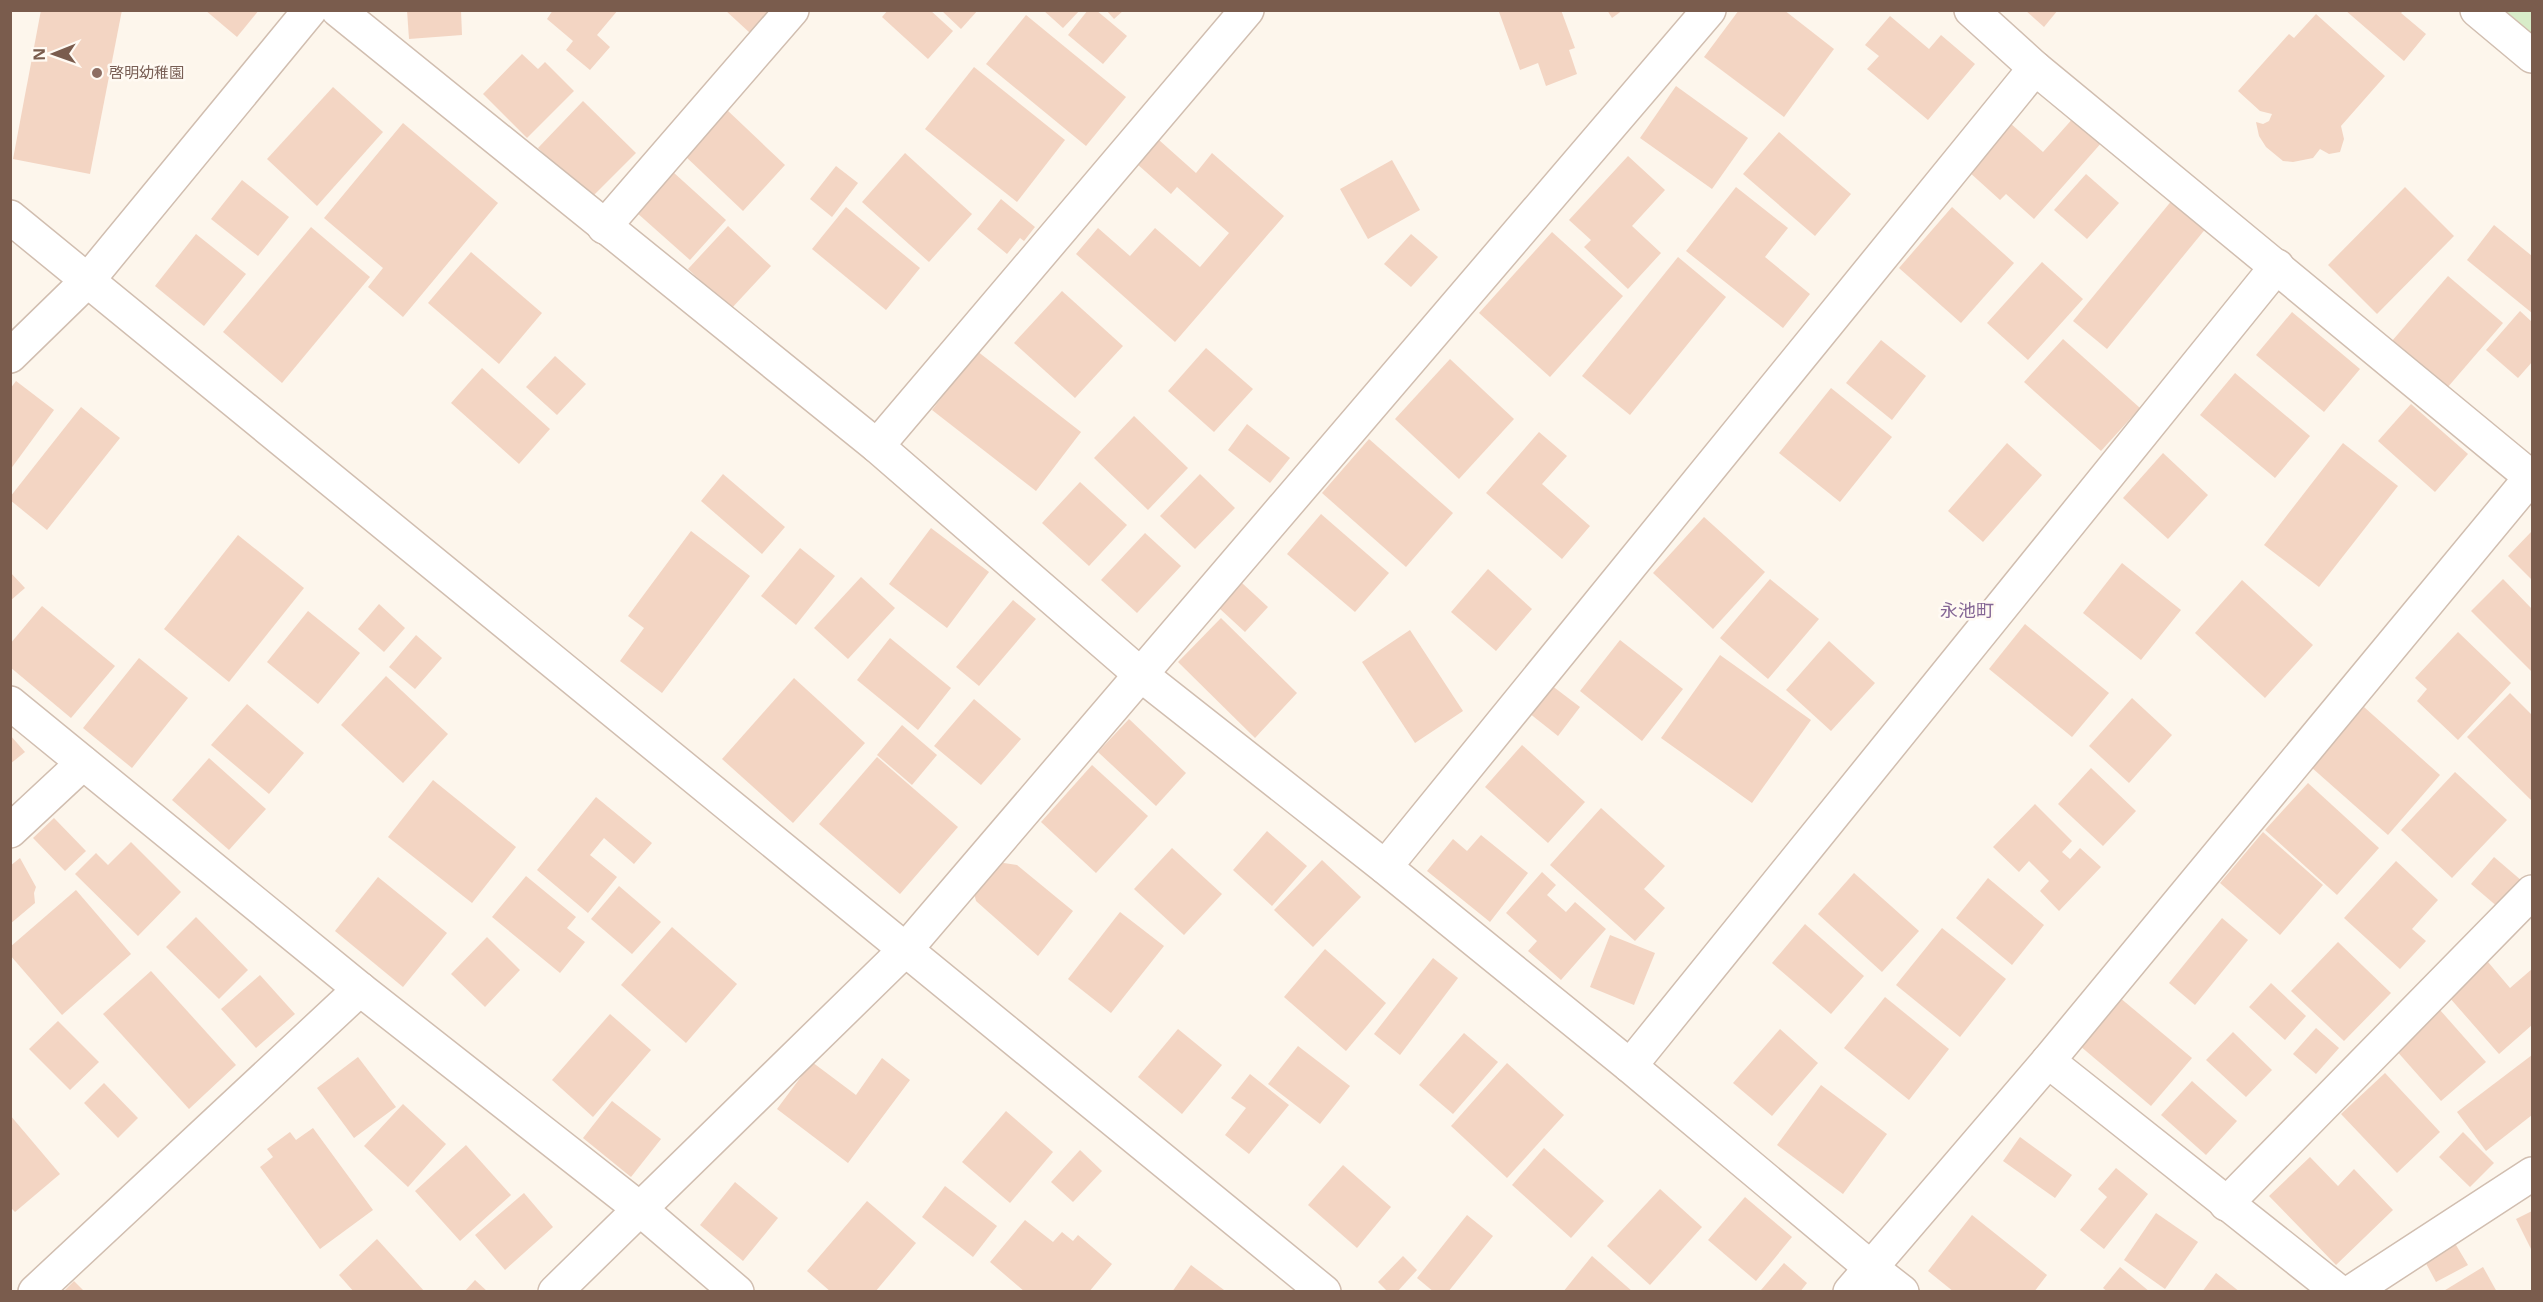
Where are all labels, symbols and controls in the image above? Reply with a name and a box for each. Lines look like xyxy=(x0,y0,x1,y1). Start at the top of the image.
north arrow xyxy=(24,24,84,84)
text: N xyxy=(28,48,50,61)
place label: 啓明幼稚園 xyxy=(109,62,184,82)
marker: 啓明幼稚園 xyxy=(90,66,104,80)
district label: 永池町 xyxy=(1940,598,1994,622)

